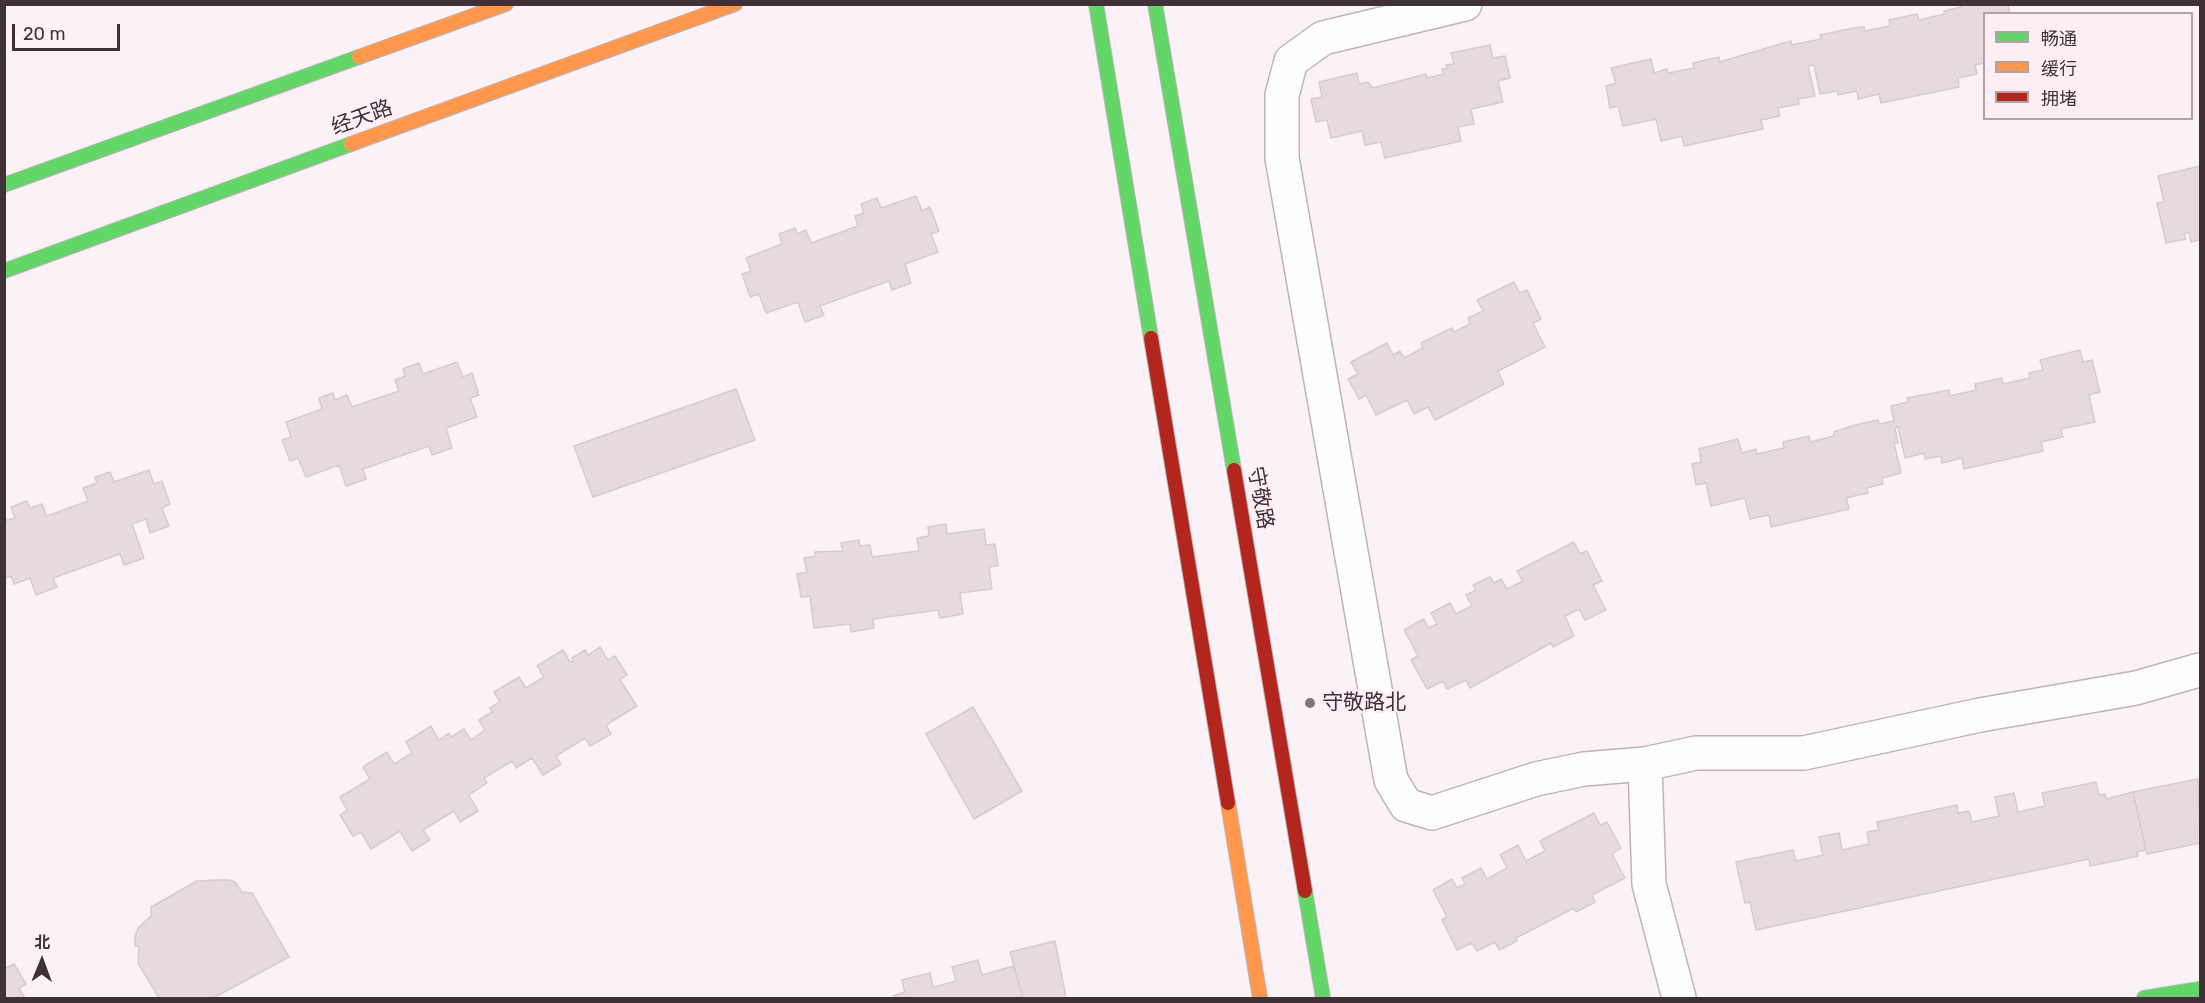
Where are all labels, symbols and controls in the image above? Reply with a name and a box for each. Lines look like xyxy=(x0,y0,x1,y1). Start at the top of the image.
scale bar xyxy=(15,12,123,50)
legend xyxy=(1983,12,2193,120)
text: 20 m xyxy=(23,23,65,45)
text: 畅通 xyxy=(2041,28,2077,50)
text: 缓行 xyxy=(2041,58,2077,80)
text: 拥堵 xyxy=(2041,88,2077,110)
street label: 经天路 xyxy=(328,95,396,141)
street label: 守敬路 xyxy=(1242,465,1278,531)
place label: 守敬路北 xyxy=(1322,690,1406,716)
marker: 守敬路北 xyxy=(1303,696,1317,710)
north arrow xyxy=(12,931,72,991)
text: 北 xyxy=(34,933,50,952)

